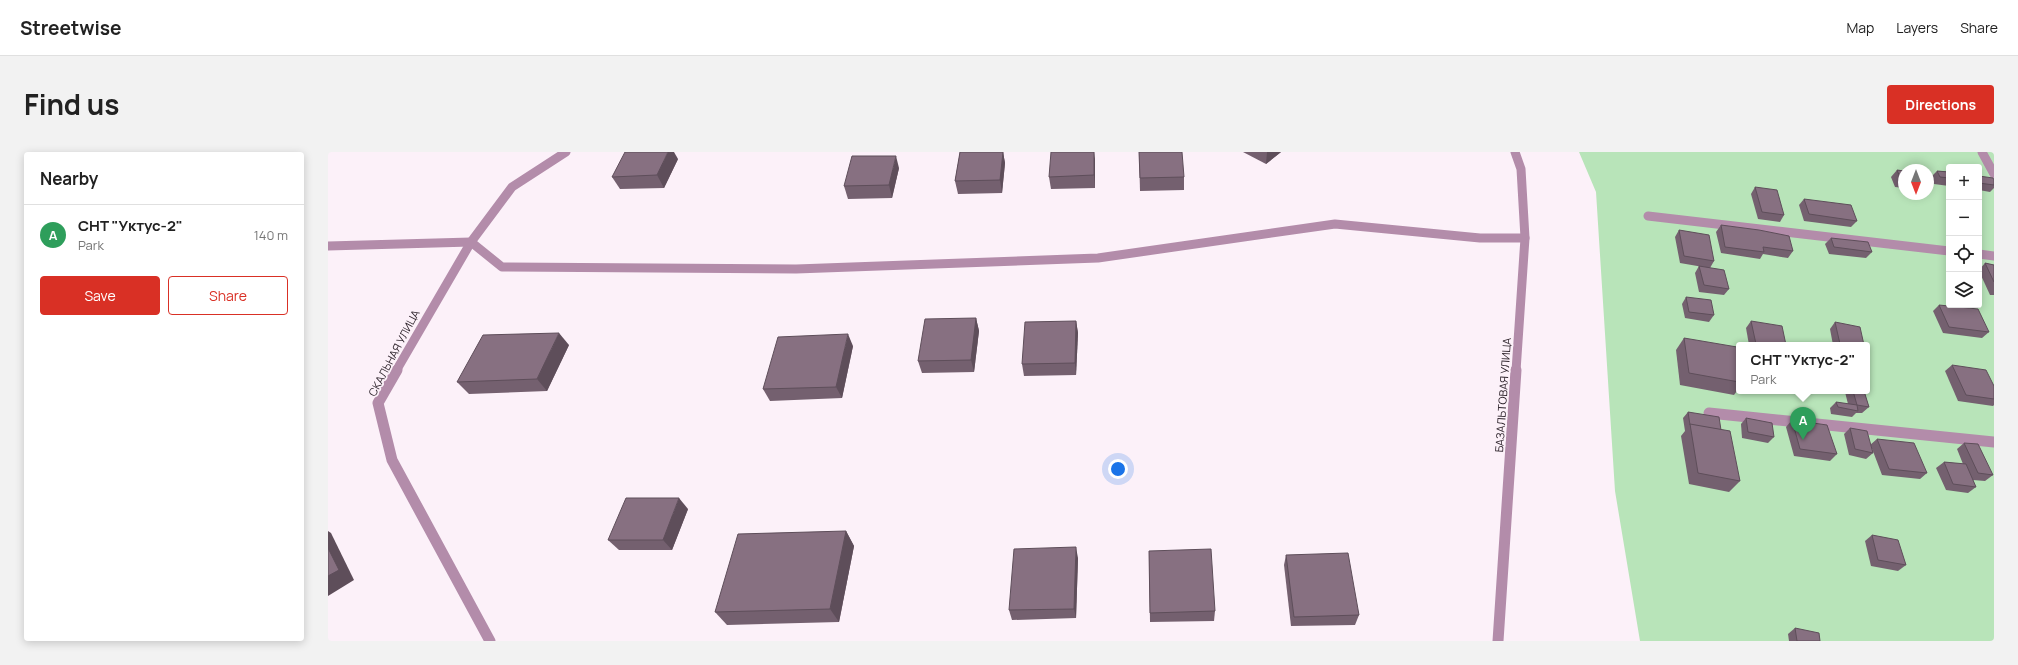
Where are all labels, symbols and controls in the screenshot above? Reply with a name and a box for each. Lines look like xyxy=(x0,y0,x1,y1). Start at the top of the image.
text: Streetwise xyxy=(20,15,122,41)
text: Map xyxy=(1846,18,1874,37)
text: Layers xyxy=(1896,18,1938,37)
text: Share xyxy=(1960,18,1998,37)
text: Find us xyxy=(24,85,119,123)
button: Directions xyxy=(1887,85,1994,124)
north arrow xyxy=(1898,164,1934,200)
map controls xyxy=(1946,164,1982,308)
button: + xyxy=(1946,164,1982,200)
text: Nearby xyxy=(40,167,98,190)
button: − xyxy=(1946,200,1982,236)
text: СНТ "Уктус-2" xyxy=(78,215,183,236)
text: A xyxy=(49,226,57,244)
text: 140 m xyxy=(254,226,288,244)
text: Park xyxy=(78,236,104,254)
button: locate xyxy=(1946,236,1982,272)
button: layers xyxy=(1946,272,1982,308)
button: Save xyxy=(40,276,160,315)
button: Share xyxy=(168,276,288,315)
street label: СКАЛЬНАЯ УЛИЦА xyxy=(364,307,423,399)
street label: БАЗАЛЬТОВАЯ УЛИЦА xyxy=(1491,337,1514,453)
popup xyxy=(1736,342,1870,394)
text: СНТ "Уктус-2" xyxy=(1751,349,1855,370)
text: Park xyxy=(1751,370,1776,388)
pin: A xyxy=(1790,407,1816,440)
your location xyxy=(1108,459,1128,479)

